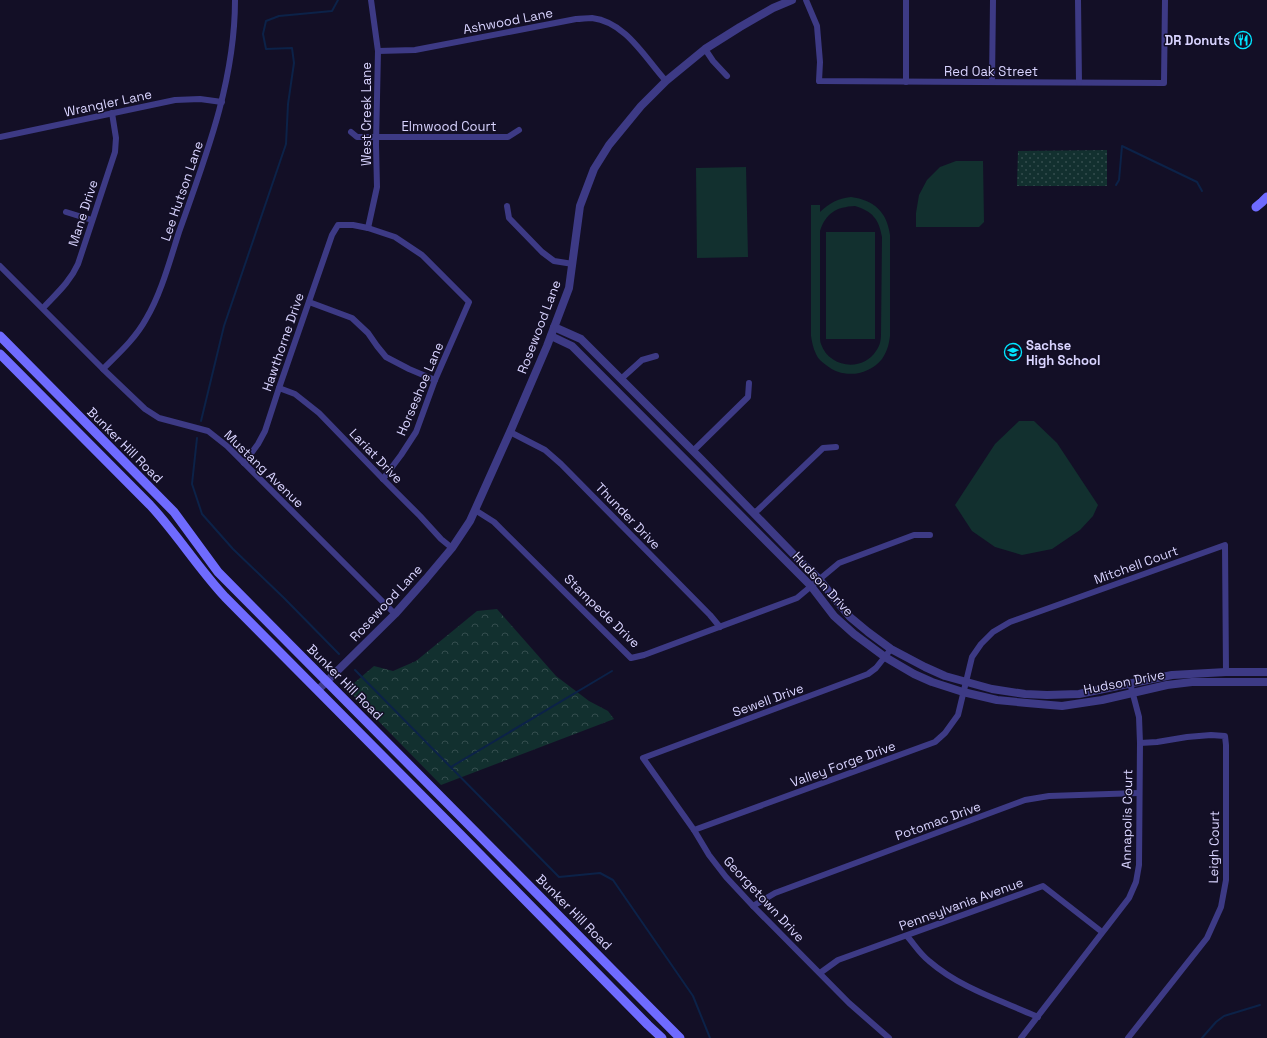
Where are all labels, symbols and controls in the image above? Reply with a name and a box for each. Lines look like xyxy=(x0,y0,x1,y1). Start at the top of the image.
street label: Ashwood Lane xyxy=(462,4,554,38)
restaurant icon: DR Donuts xyxy=(1233,30,1253,50)
place label: DR Donuts xyxy=(1165,32,1230,49)
street label: West Creek Lane xyxy=(358,62,375,166)
street label: Red Oak Street xyxy=(944,63,1038,80)
street label: Wrangler Lane xyxy=(63,85,153,121)
street label: Elmwood Court xyxy=(402,118,496,135)
street label: Lee Hutson Lane xyxy=(157,139,207,243)
street label: Mane Drive xyxy=(64,178,102,248)
street label: Rosewood Lane xyxy=(513,278,565,376)
street label: Hawthorne Drive xyxy=(258,290,308,394)
place label: Sachse High School xyxy=(1026,337,1100,369)
street label: Horseshoe Lane xyxy=(393,340,447,438)
school or university icon: Sachse High School xyxy=(1003,342,1023,362)
street label: Bunker Hill Road xyxy=(83,403,167,487)
street label: Lariat Drive xyxy=(346,425,406,487)
street label: Mustang Avenue xyxy=(220,427,308,511)
street label: Thunder Drive xyxy=(592,479,664,553)
street label: Mitchell Court xyxy=(1091,542,1181,588)
street label: Hudson Drive xyxy=(789,548,857,620)
street label: Rosewood Lane xyxy=(346,561,426,645)
street label: Stampede Drive xyxy=(560,570,644,652)
street label: Bunker Hill Road xyxy=(303,640,387,724)
street label: Hudson Drive xyxy=(1082,666,1166,698)
street label: Sewell Drive xyxy=(730,679,806,721)
street label: Valley Forge Drive xyxy=(788,737,898,791)
street label: Annapolis Court xyxy=(1118,769,1136,869)
street label: Potomac Drive xyxy=(893,798,983,844)
street label: Leigh Court xyxy=(1205,810,1223,884)
street label: Georgetown Drive xyxy=(720,853,808,945)
street label: Bunker Hill Road xyxy=(532,870,616,954)
street label: Pennsylvania Avenue xyxy=(896,874,1026,934)

